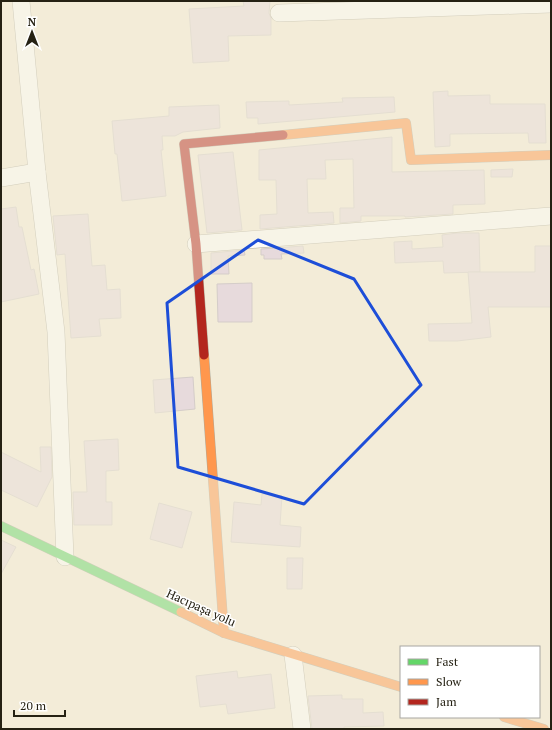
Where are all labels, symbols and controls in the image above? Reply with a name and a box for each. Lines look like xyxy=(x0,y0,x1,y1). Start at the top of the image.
north arrow xyxy=(12,12,52,52)
text: N xyxy=(28,15,37,29)
street label: Hacıpaşa yolu xyxy=(164,586,238,630)
legend xyxy=(400,646,540,718)
text: Fast xyxy=(436,654,459,669)
text: Slow xyxy=(436,674,462,689)
scale bar xyxy=(14,692,65,718)
text: Jam xyxy=(436,694,457,709)
text: 20 m xyxy=(20,698,47,713)

